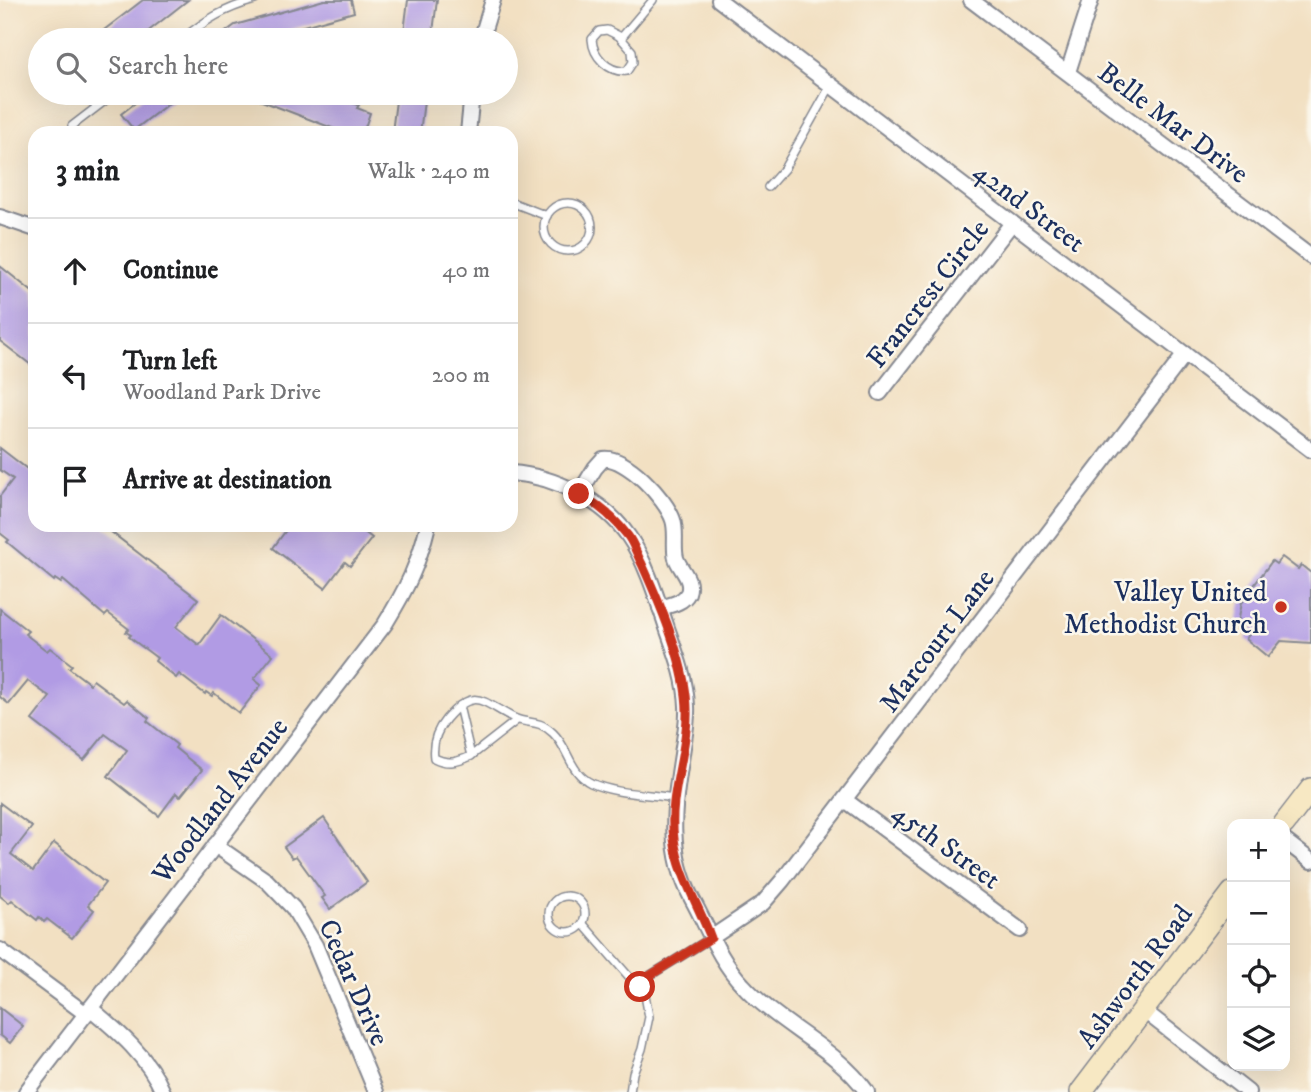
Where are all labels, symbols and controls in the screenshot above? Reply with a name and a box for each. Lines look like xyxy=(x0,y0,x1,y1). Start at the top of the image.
search box xyxy=(28,28,518,105)
icon: search xyxy=(52,48,90,86)
text: Search here xyxy=(108,50,228,83)
street label: Belle Mar Drive xyxy=(1091,55,1255,191)
text: 3 min xyxy=(56,153,120,190)
street label: 42nd Street xyxy=(966,154,1092,260)
text: Walk · 240 m xyxy=(368,157,490,186)
street label: Francrest Circle xyxy=(859,213,997,375)
icon: ahead xyxy=(56,252,94,290)
text: Continue xyxy=(123,254,218,287)
text: 40 m xyxy=(442,256,490,285)
text: Turn left xyxy=(123,345,217,378)
icon: left xyxy=(56,357,94,395)
text: 200 m xyxy=(432,361,490,390)
text: Woodland Park Drive xyxy=(123,378,321,407)
icon: arrive xyxy=(56,462,94,500)
text: Arrive at destination xyxy=(123,464,332,497)
route end xyxy=(563,478,594,509)
street label: Marcourt Lane xyxy=(872,562,1003,720)
place label: Valley United Methodist Church xyxy=(1064,575,1267,642)
marker: Valley United Methodist Church xyxy=(1273,599,1289,615)
street label: Woodland Avenue xyxy=(144,711,296,892)
street label: 45th Street xyxy=(885,795,1007,897)
map controls xyxy=(1227,819,1290,1071)
button: + xyxy=(1227,819,1290,882)
button: − xyxy=(1227,882,1290,945)
street label: Ashworth Road xyxy=(1070,898,1201,1056)
street label: Cedar Drive xyxy=(310,914,397,1051)
button: locate xyxy=(1227,945,1290,1008)
route start xyxy=(624,971,655,1002)
button: layers xyxy=(1227,1008,1290,1071)

